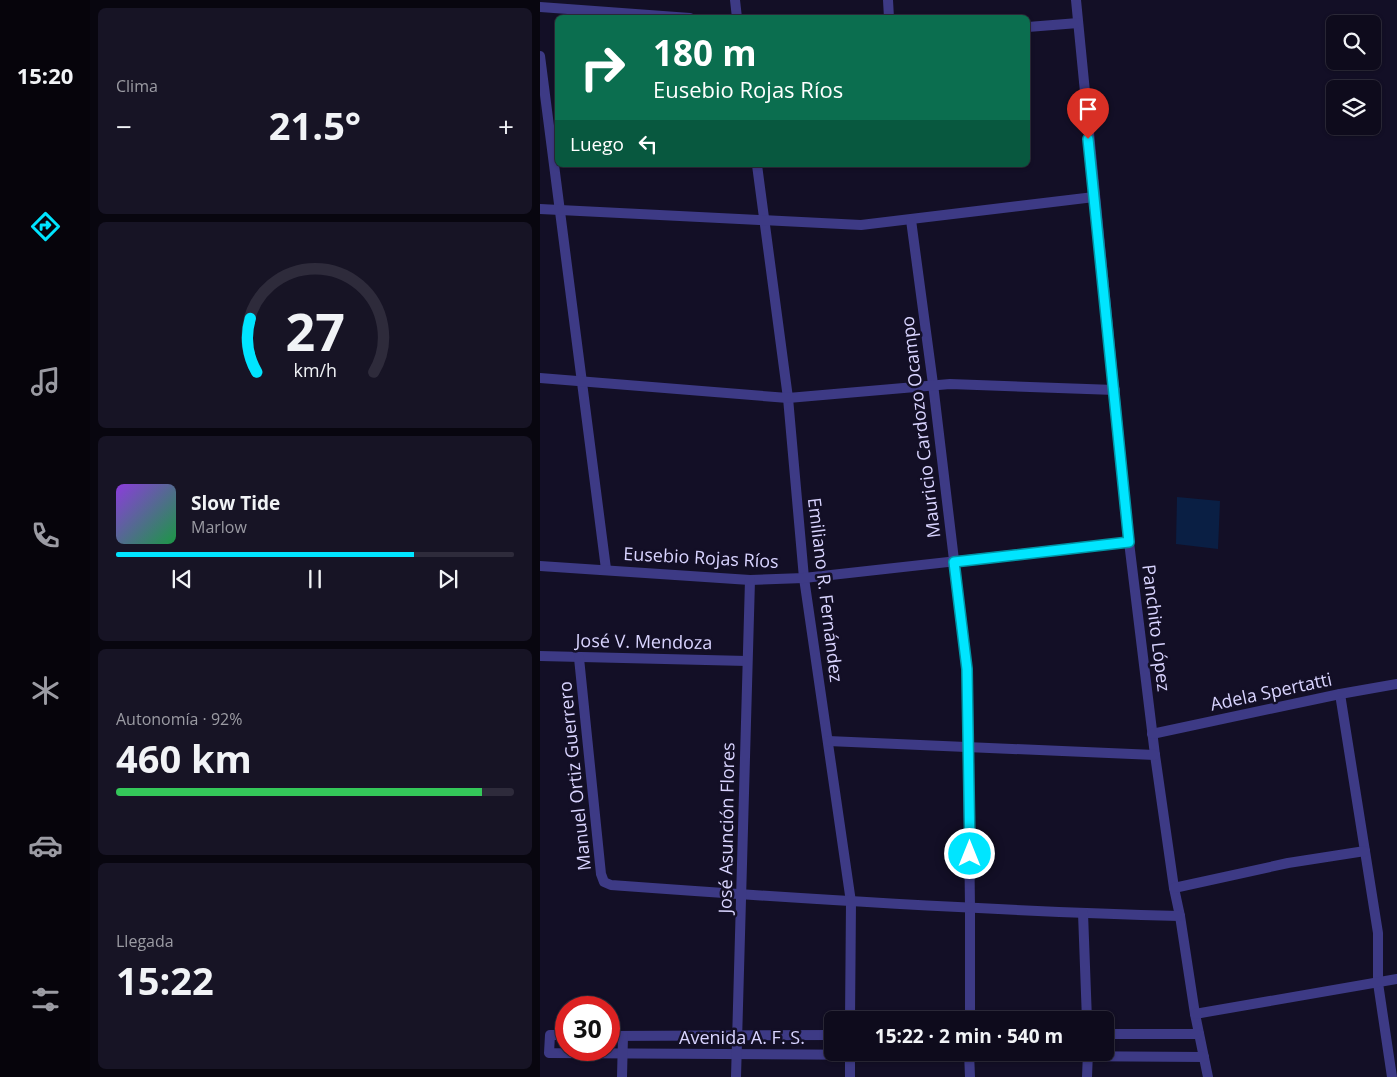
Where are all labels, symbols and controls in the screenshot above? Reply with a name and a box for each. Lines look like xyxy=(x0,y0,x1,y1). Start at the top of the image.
map controls xyxy=(1326,15,1381,135)
button: search xyxy=(1326,15,1381,70)
text: 180 m xyxy=(653,29,757,76)
icon: right xyxy=(570,35,635,100)
text: 15:20 xyxy=(17,60,73,90)
text: Eusebio Rojas Ríos xyxy=(653,74,843,104)
text: Clima xyxy=(116,75,158,97)
button: layers xyxy=(1326,80,1381,135)
pin xyxy=(1067,88,1109,139)
icon: arrive xyxy=(1074,95,1102,123)
text: 21.5° xyxy=(269,99,361,151)
text: − xyxy=(116,107,132,145)
text: + xyxy=(498,107,514,145)
icon: left xyxy=(634,130,662,158)
text: Luego xyxy=(570,131,624,157)
icon: directions xyxy=(28,209,63,244)
text: 27 xyxy=(285,295,345,366)
street label: Mauricio Cardozo Ocampo xyxy=(894,315,946,539)
text: km/h xyxy=(293,358,337,382)
icon: music xyxy=(28,364,63,399)
text: Slow Tide xyxy=(191,490,280,516)
street label: Emiliano R. Fernández xyxy=(803,496,849,684)
text: Marlow xyxy=(191,516,247,538)
icon: phone xyxy=(28,518,63,553)
street label: Eusebio Rojas Ríos xyxy=(623,541,779,573)
street label: Panchito López xyxy=(1137,563,1177,693)
icon: previous xyxy=(168,565,196,593)
icon: pause xyxy=(301,565,329,593)
icon: next xyxy=(434,565,462,593)
street label: José V. Mendoza xyxy=(573,628,713,654)
street label: Adela Spertatti xyxy=(1208,666,1334,716)
icon: climate xyxy=(28,673,63,708)
street label: Manuel Ortiz Guerrero xyxy=(552,680,596,872)
text: Autonomía · 92% xyxy=(116,708,242,730)
text: 460 km xyxy=(116,732,252,784)
street label: José Asunción Flores xyxy=(712,742,739,916)
position arrow xyxy=(943,827,995,879)
icon: car xyxy=(28,828,63,863)
text: Llegada xyxy=(116,930,174,952)
text: 15:22 xyxy=(116,954,214,1006)
icon: filters xyxy=(28,982,63,1017)
speed limit sign: 30 xyxy=(555,996,620,1061)
text: 15:22 · 2 min · 540 m xyxy=(875,1023,1063,1049)
street label: Avenida A. F. S. xyxy=(679,1025,805,1049)

